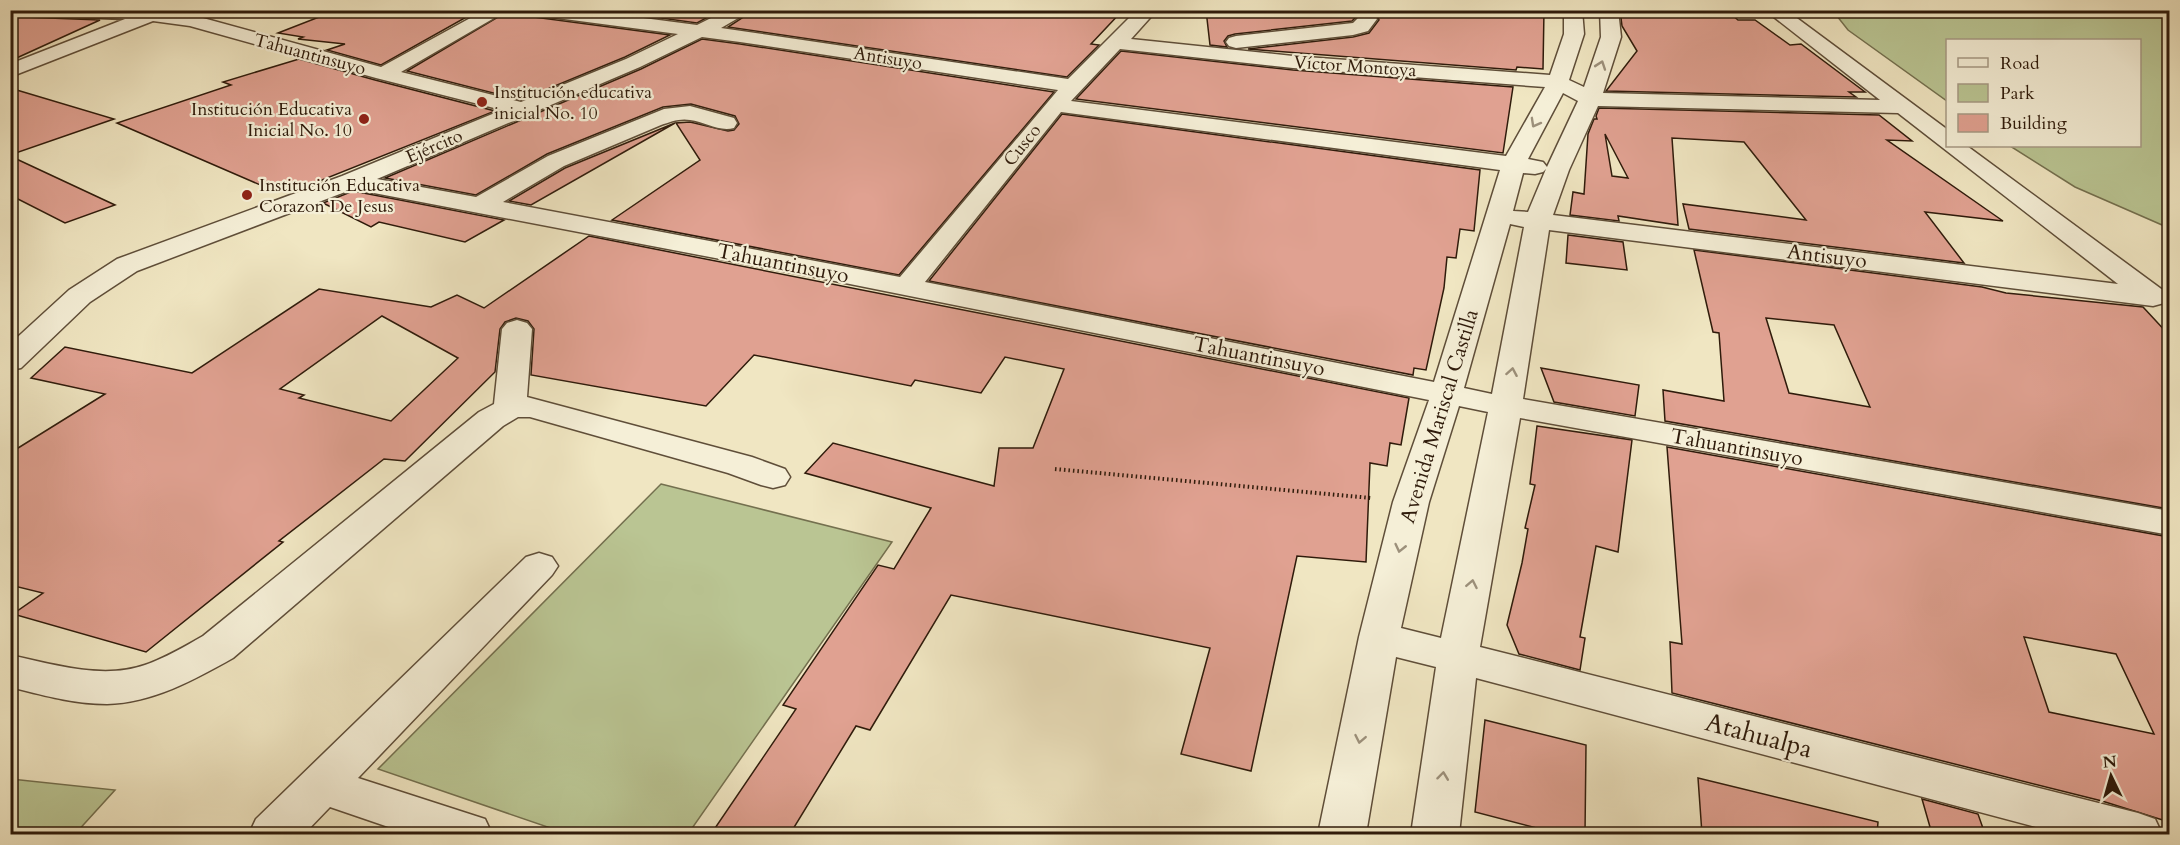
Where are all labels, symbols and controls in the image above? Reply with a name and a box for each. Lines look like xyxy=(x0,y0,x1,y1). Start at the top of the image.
street label: Tahuantinsuyo xyxy=(251,28,369,81)
legend xyxy=(1946,39,2141,147)
street label: Antisuyo xyxy=(852,41,924,76)
street label: Víctor Montoya xyxy=(1293,50,1417,83)
text: Road xyxy=(2000,51,2040,76)
one-way arrow xyxy=(1594,60,1607,71)
place label: Institución educativa inicial No. 10 xyxy=(494,80,652,126)
text: Park xyxy=(2000,81,2035,106)
marker: Institución educativa inicial No. 10 xyxy=(475,95,489,109)
place label: Institución Educativa Inicial No. 10 xyxy=(191,97,352,143)
text: Building xyxy=(2000,111,2068,136)
marker: Institución Educativa Inicial No. 10 xyxy=(357,112,371,126)
one-way arrow xyxy=(1531,117,1542,128)
street label: Cusco xyxy=(998,119,1047,172)
street label: Ejército xyxy=(402,123,467,170)
place label: Institución Educativa Corazon De Jesus xyxy=(259,173,420,219)
marker: Institución Educativa Corazon De Jesus xyxy=(240,188,254,202)
street label: Tahuantinsuyo xyxy=(714,236,851,291)
street label: Antisuyo xyxy=(1785,237,1869,276)
street label: Avenida Mariscal Castilla xyxy=(1393,306,1486,527)
street label: Tahuantinsuyo xyxy=(1190,329,1327,384)
one-way arrow xyxy=(1506,367,1518,376)
street label: Tahuantinsuyo xyxy=(1668,422,1805,473)
one-way arrow xyxy=(1394,543,1407,553)
one-way arrow xyxy=(1465,579,1478,589)
street label: Atahualpa xyxy=(1701,704,1816,767)
one-way arrow xyxy=(1354,734,1367,744)
north arrow xyxy=(2081,746,2141,806)
text: N xyxy=(2102,750,2118,774)
one-way arrow xyxy=(1436,772,1449,781)

